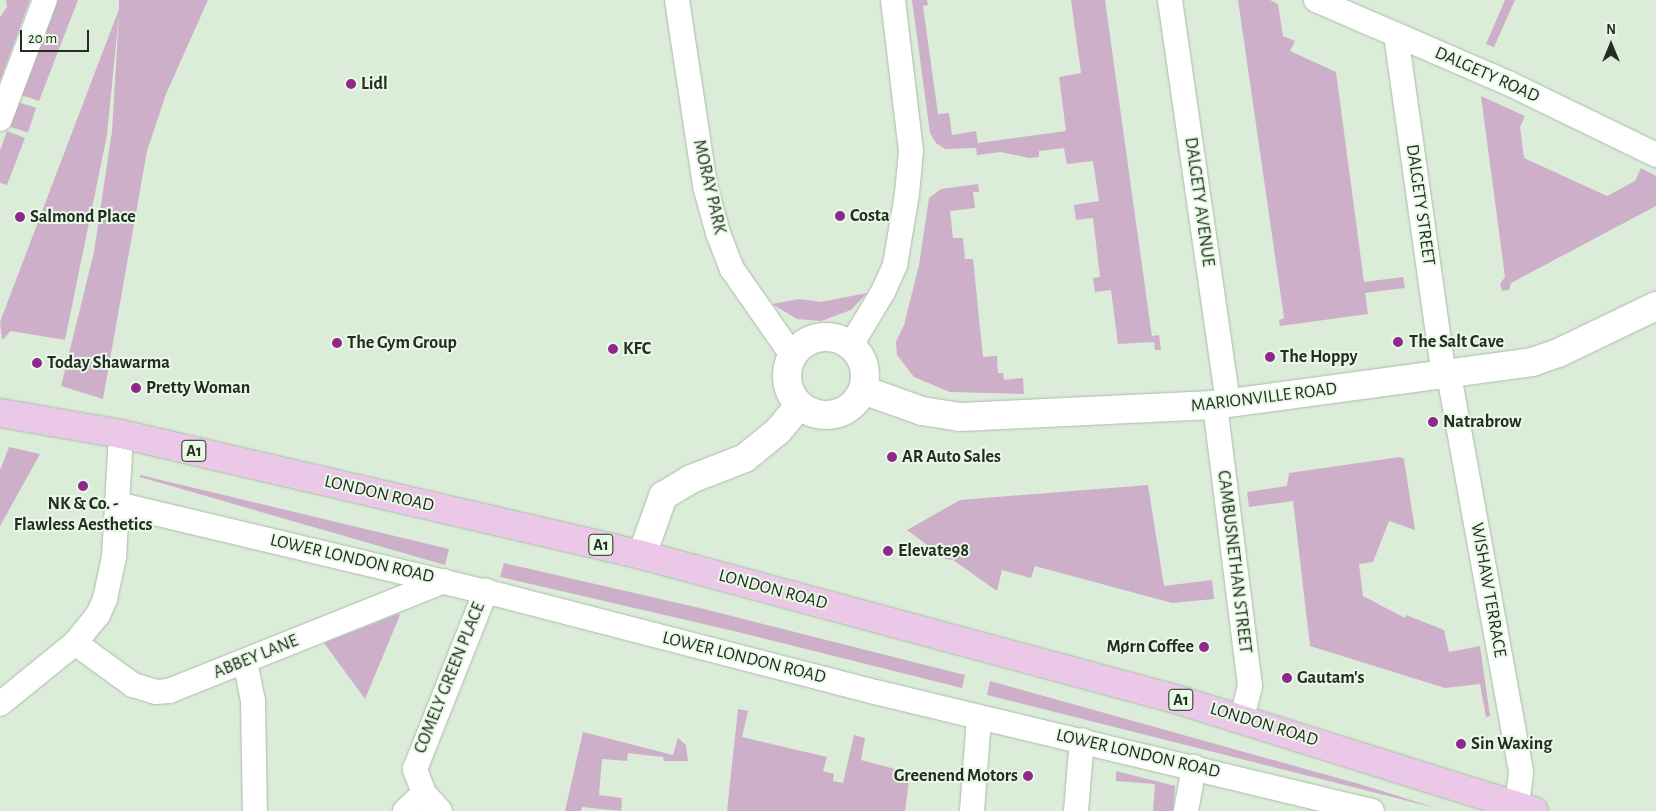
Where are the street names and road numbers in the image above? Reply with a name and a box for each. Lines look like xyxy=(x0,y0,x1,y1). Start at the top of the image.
street label: DALGETY ROAD xyxy=(1431,42,1543,108)
street label: DALGETY AVENUE xyxy=(1179,136,1219,268)
street label: MORAY PARK xyxy=(688,138,730,236)
street label: DALGETY STREET xyxy=(1401,143,1439,267)
street label: MARIONVILLE ROAD xyxy=(1190,378,1338,418)
road number: A1 xyxy=(180,438,208,464)
street label: CAMBUSNETHAN STREET xyxy=(1212,469,1256,655)
street label: LONDON ROAD xyxy=(322,471,436,517)
street label: WISHAW TERRACE xyxy=(1466,521,1510,659)
street label: LOWER LONDON ROAD xyxy=(268,530,436,588)
road number: A1 xyxy=(587,532,615,558)
street label: LONDON ROAD xyxy=(716,565,830,615)
street label: COMELY GREEN PLACE xyxy=(410,599,490,757)
street label: LOWER LONDON ROAD xyxy=(660,627,828,689)
street label: ABBEY LANE xyxy=(210,630,302,684)
road number: A1 xyxy=(1167,686,1195,714)
street label: LONDON ROAD xyxy=(1207,698,1321,752)
street label: LOWER LONDON ROAD xyxy=(1054,725,1222,783)

